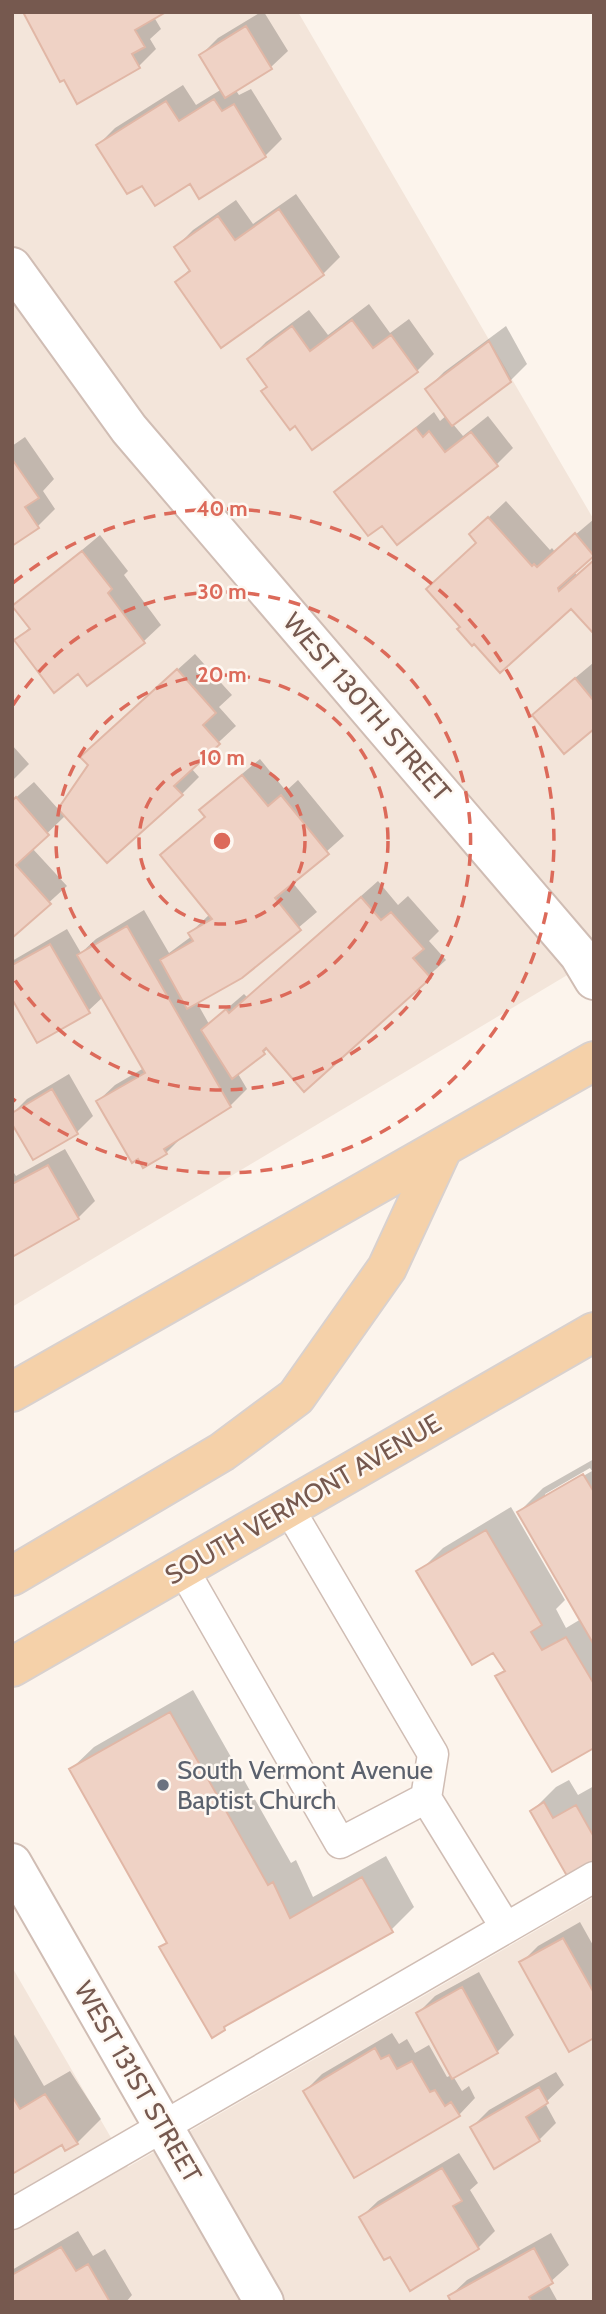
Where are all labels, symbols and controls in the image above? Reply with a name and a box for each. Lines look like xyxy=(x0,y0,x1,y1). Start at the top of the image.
text: 40 m xyxy=(197,496,247,521)
text: 30 m xyxy=(197,579,247,604)
street label: WEST 130TH STREET xyxy=(276,606,458,808)
text: 20 m xyxy=(198,662,246,687)
text: 10 m xyxy=(199,745,245,770)
centre of rings xyxy=(210,829,234,853)
street label: SOUTH VERMONT AVENUE xyxy=(159,1407,447,1591)
place label: South Vermont Avenue Baptist Church xyxy=(177,1754,433,1816)
marker: South Vermont Avenue Baptist Church xyxy=(155,1777,171,1793)
street label: WEST 131ST STREET xyxy=(67,1976,209,2188)

